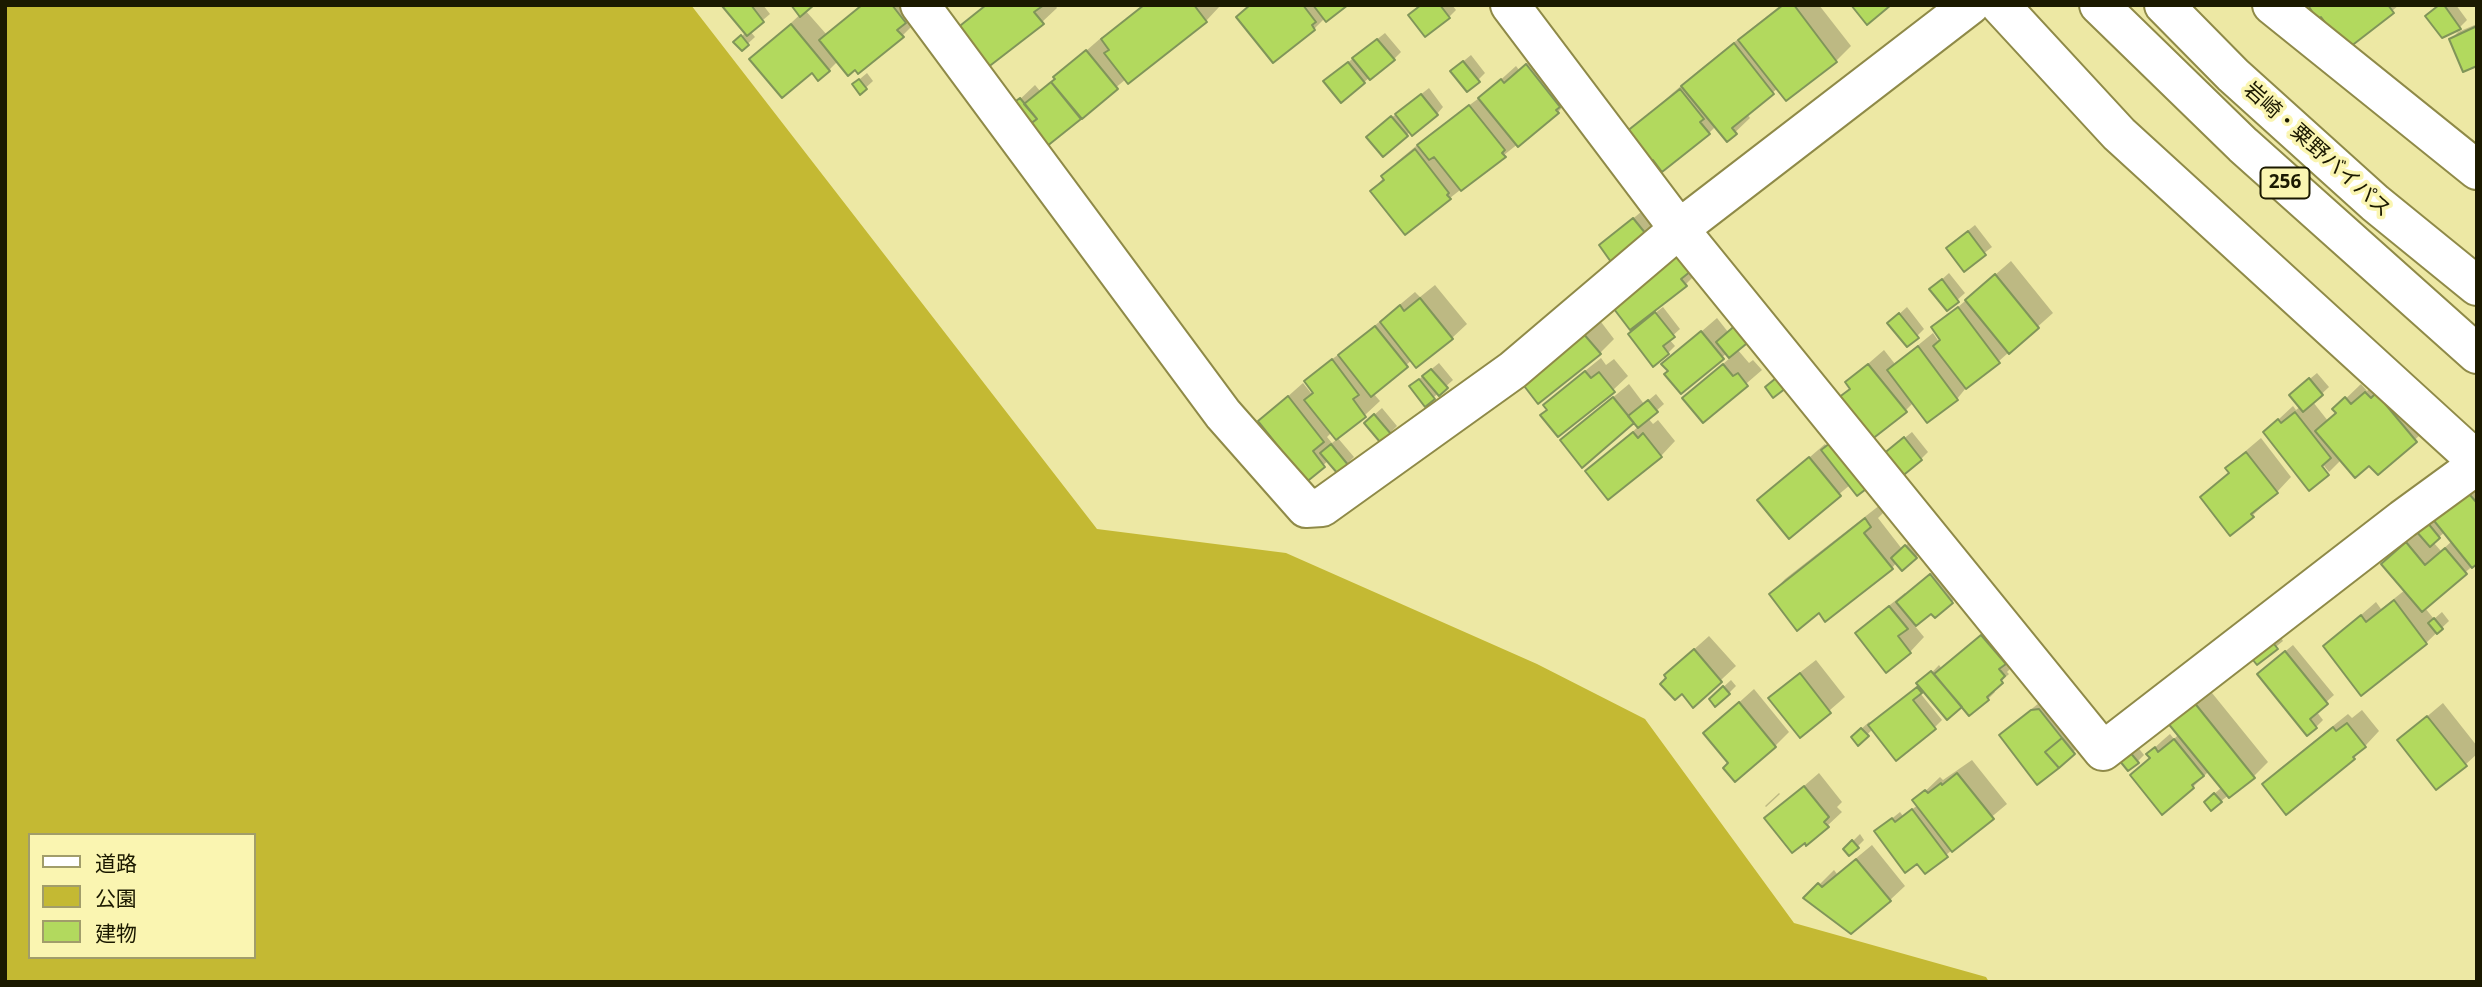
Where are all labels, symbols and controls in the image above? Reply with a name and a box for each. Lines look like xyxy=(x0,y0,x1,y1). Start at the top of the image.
street label: 岩崎・粟野バイパス xyxy=(2238,77,2396,223)
road number: 256 xyxy=(2260,168,2310,198)
legend xyxy=(28,833,256,959)
text: 道路 xyxy=(95,849,137,877)
text: 公園 xyxy=(95,884,137,912)
text: 建物 xyxy=(95,919,137,947)

